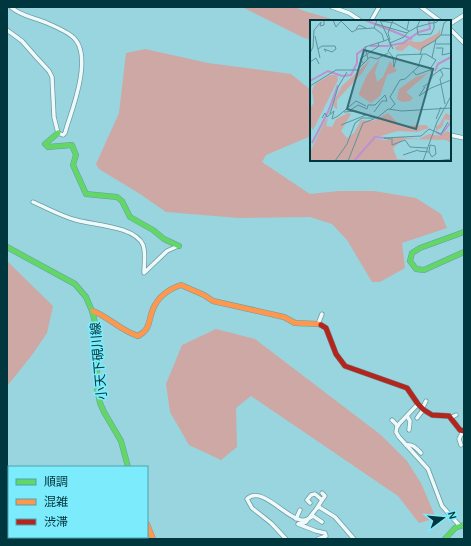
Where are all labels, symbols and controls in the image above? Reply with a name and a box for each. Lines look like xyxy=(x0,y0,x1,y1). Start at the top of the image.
inset map xyxy=(310,20,451,161)
street label: 小天下硯川線 xyxy=(88,321,109,400)
legend xyxy=(8,466,148,538)
text: 順調 xyxy=(44,475,68,489)
text: 混雑 xyxy=(44,495,68,509)
north arrow xyxy=(423,498,463,538)
text: N xyxy=(445,510,459,521)
text: 渋滞 xyxy=(44,515,68,529)

